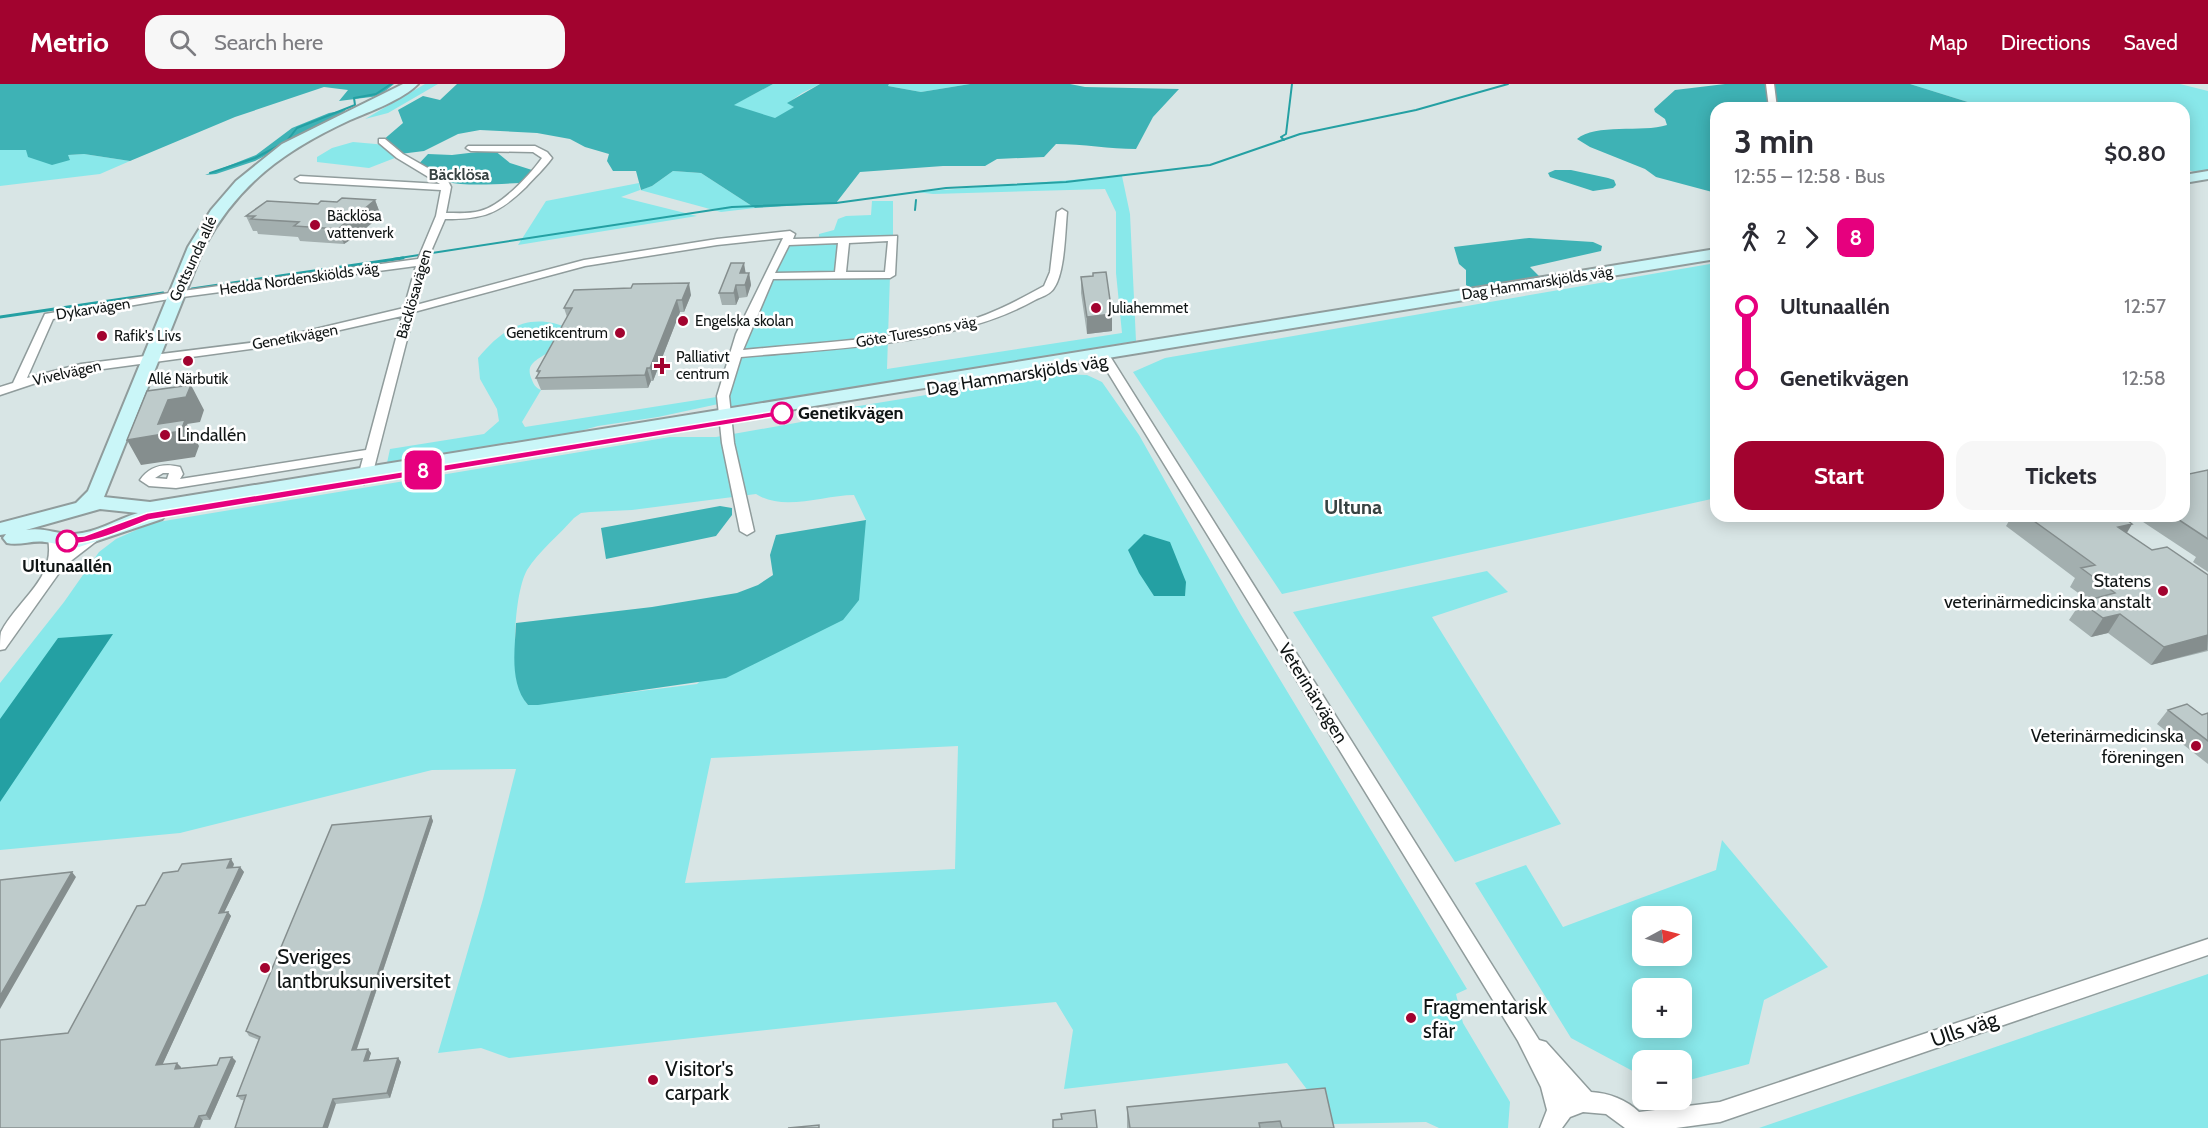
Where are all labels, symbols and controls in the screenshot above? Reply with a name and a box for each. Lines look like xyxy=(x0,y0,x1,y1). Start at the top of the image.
search box xyxy=(145,15,565,69)
text: Metrio xyxy=(30,25,109,59)
icon: search xyxy=(166,26,199,59)
text: Search here xyxy=(214,29,323,56)
text: Map xyxy=(1929,30,1968,55)
text: Directions xyxy=(2001,30,2090,55)
text: Saved xyxy=(2123,30,2178,55)
text: 3 min xyxy=(1734,121,1814,161)
text: $0.80 xyxy=(2104,140,2166,167)
text: 12:55 – 12:58 · Bus xyxy=(1734,164,1885,188)
district label: Bäcklösa xyxy=(428,165,490,184)
place label: Bäcklösa vattenverk xyxy=(327,207,394,242)
street label: Gottsunda allé xyxy=(166,213,221,304)
marker: Bäcklösa vattenverk xyxy=(308,218,322,232)
icon: walk xyxy=(1734,221,1767,254)
icon: forward xyxy=(1795,221,1828,254)
text: 2 xyxy=(1776,225,1786,249)
text: 8 xyxy=(1849,225,1862,250)
street label: Bäcklösavägen xyxy=(393,247,435,341)
street label: Hedda Nordenskiölds väg xyxy=(218,259,380,299)
street label: Dag Hammarskjölds väg xyxy=(1460,262,1614,304)
text: Ultunaallén xyxy=(1780,293,1890,320)
street label: Dykarvägen xyxy=(55,294,131,324)
text: 12:57 xyxy=(2124,294,2166,318)
place label: Juliahemmet xyxy=(1107,299,1188,317)
marker: Juliahemmet xyxy=(1089,301,1103,315)
place label: Engelska skolan xyxy=(695,312,794,330)
street label: Göte Turessons väg xyxy=(855,312,978,351)
marker: Engelska skolan xyxy=(676,314,690,328)
street label: Genetikvägen xyxy=(251,321,339,353)
place label: Genetikcentrum xyxy=(506,324,608,342)
marker: Genetikcentrum xyxy=(613,326,627,340)
place label: Rafik's Livs xyxy=(114,327,181,345)
marker: Rafik's Livs xyxy=(95,329,109,343)
place label: Palliativt centrum xyxy=(676,348,730,383)
street label: Dag Hammarskjölds väg xyxy=(925,350,1110,400)
marker: Allé Närbutik xyxy=(181,354,195,368)
street label: Vivelvägen xyxy=(31,356,103,390)
marker: Palliativt centrum xyxy=(653,357,671,375)
text: Genetikvägen xyxy=(1780,365,1909,392)
text: 12:58 xyxy=(2122,366,2166,390)
place label: Allé Närbutik xyxy=(148,370,229,388)
marker: Genetikvägen xyxy=(771,402,793,424)
place label: Genetikvägen xyxy=(798,402,904,424)
place label: Lindallén xyxy=(177,424,246,446)
marker: Lindallén xyxy=(158,428,172,442)
button: Start xyxy=(1734,441,1944,510)
button: Tickets xyxy=(1956,441,2166,510)
line badge: 8 xyxy=(404,450,442,490)
text: 8 xyxy=(417,458,429,483)
district label: Ultuna xyxy=(1324,495,1382,519)
marker: Ultunaallén xyxy=(56,530,78,552)
place label: Ultunaallén xyxy=(22,555,112,577)
place label: Statens veterinärmedicinska anstalt xyxy=(1944,570,2151,613)
marker: Statens veterinärmedicinska anstalt xyxy=(2156,584,2170,598)
street label: Veterinärvägen xyxy=(1274,639,1352,747)
place label: Veterinärmedicinska föreningen xyxy=(2031,725,2184,768)
marker: Veterinärmedicinska föreningen xyxy=(2189,739,2203,753)
north arrow xyxy=(1632,906,1692,966)
map controls xyxy=(1632,906,1692,1110)
place label: Sveriges lantbruksuniversitet xyxy=(277,944,451,993)
marker: Sveriges lantbruksuniversitet xyxy=(258,961,272,975)
button: + xyxy=(1632,978,1692,1038)
place label: Fragmentarisk sfär xyxy=(1423,994,1548,1043)
street label: Ulls väg xyxy=(1927,1006,2001,1052)
marker: Fragmentarisk sfär xyxy=(1404,1011,1418,1025)
button: − xyxy=(1632,1050,1692,1110)
place label: Visitor's carpark xyxy=(665,1056,734,1105)
marker: Visitor's carpark xyxy=(646,1073,660,1087)

